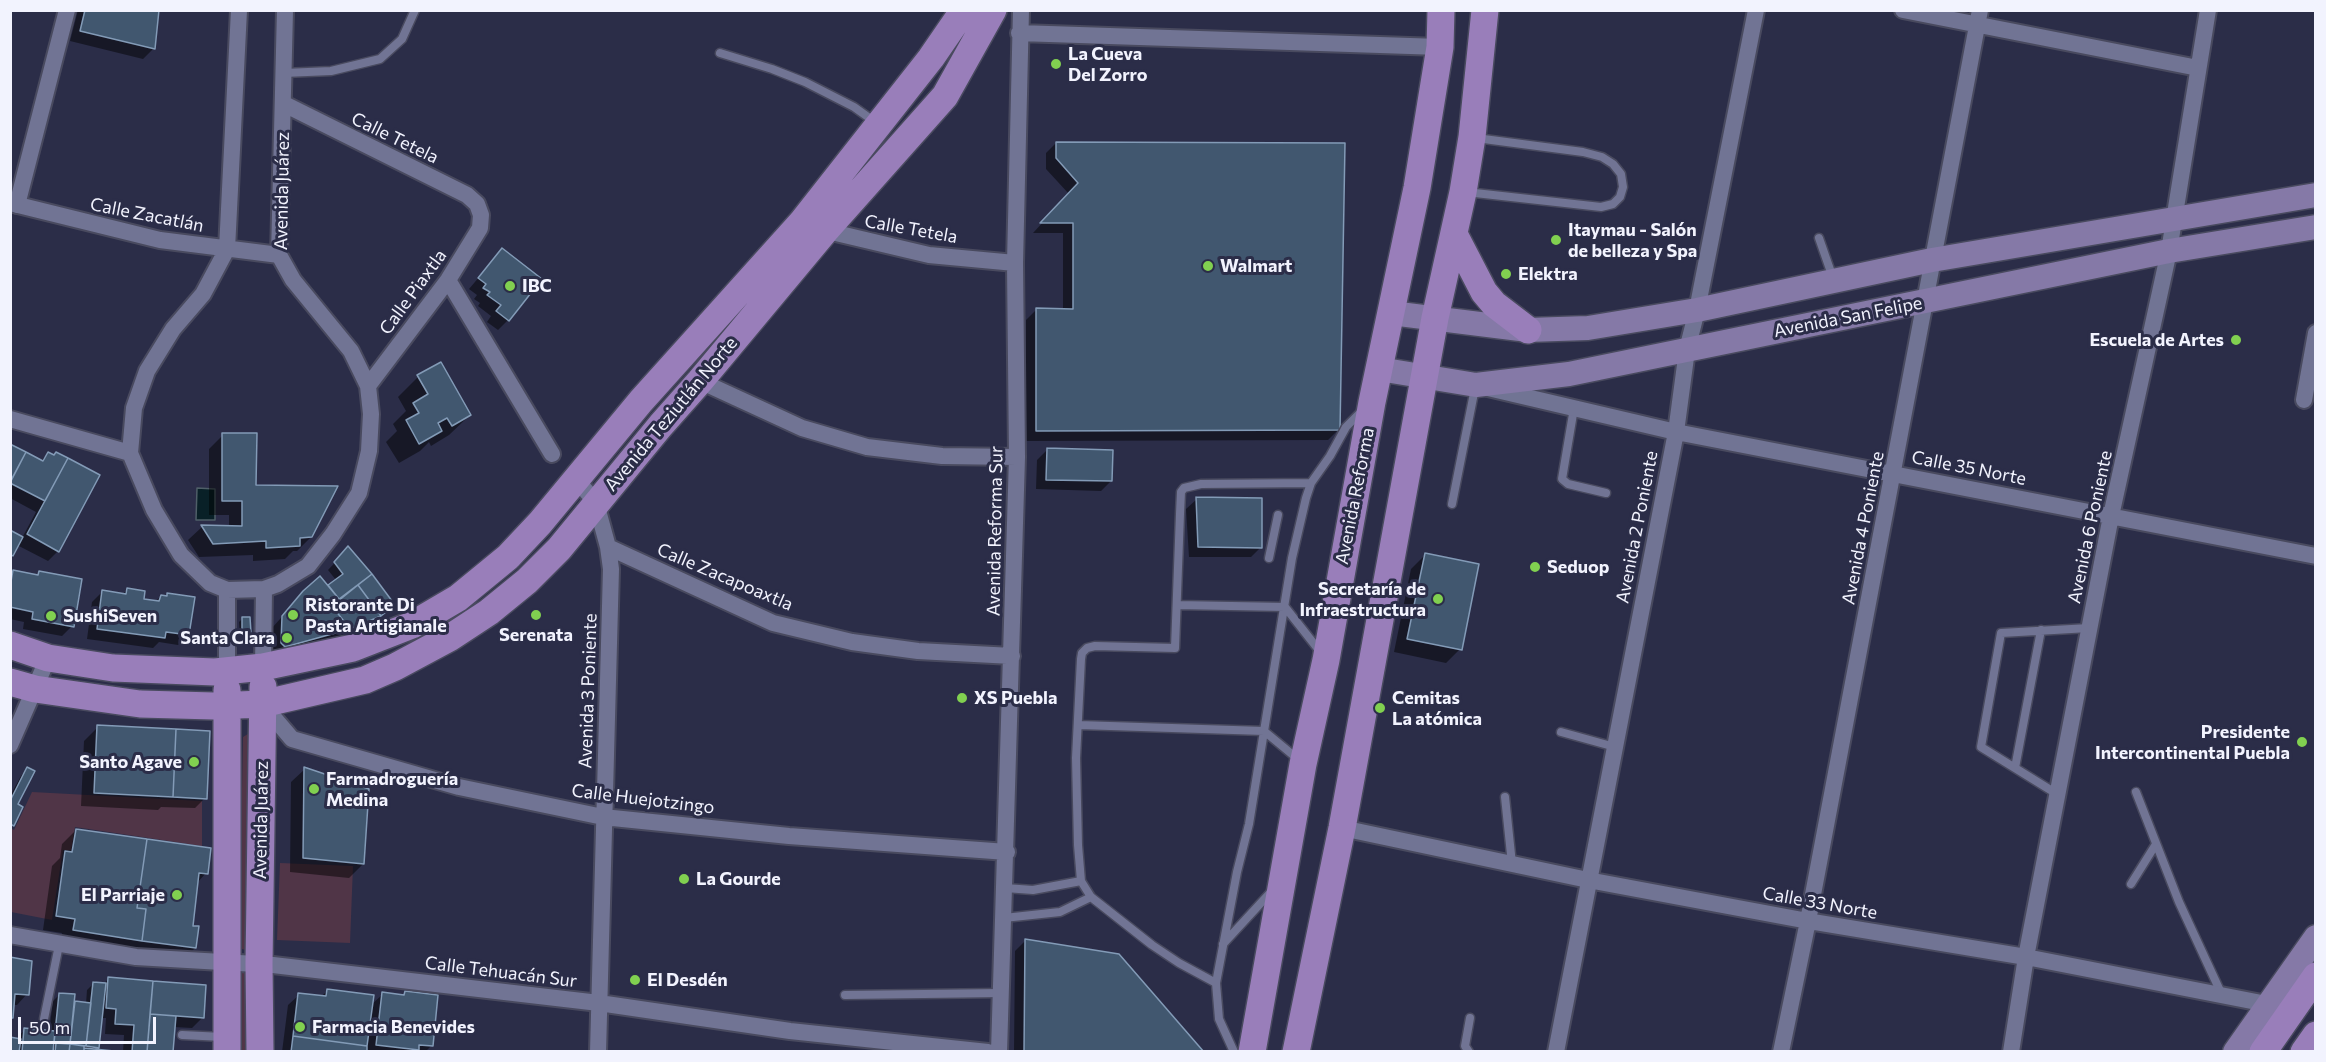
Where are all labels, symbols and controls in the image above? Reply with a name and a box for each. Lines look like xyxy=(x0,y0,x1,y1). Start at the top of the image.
place label: La Cueva Del Zorro xyxy=(1068,43,1148,86)
marker: La Cueva Del Zorro xyxy=(1049,57,1063,71)
street label: Calle Tetela xyxy=(348,108,442,168)
street label: Avenida Juárez xyxy=(270,132,294,250)
street label: Calle Zacatlán xyxy=(88,193,206,237)
street label: Calle Tetela xyxy=(863,210,959,248)
place label: Itaymau - Salón de belleza y Spa xyxy=(1568,219,1697,262)
marker: Itaymau - Salón de belleza y Spa xyxy=(1549,233,1563,247)
street label: Calle Piaxtla xyxy=(375,245,451,339)
place label: Walmart xyxy=(1220,255,1292,277)
marker: Walmart xyxy=(1201,259,1215,273)
place label: Elektra xyxy=(1518,263,1578,285)
marker: Elektra xyxy=(1499,267,1513,281)
place label: IBC xyxy=(522,275,552,297)
marker: IBC xyxy=(503,279,517,293)
street label: Avenida San Felipe xyxy=(1772,292,1924,342)
place label: Escuela de Artes xyxy=(2089,329,2224,351)
street label: Avenida Teziutlán Norte xyxy=(600,332,742,496)
marker: Escuela de Artes xyxy=(2229,333,2243,347)
street label: Avenida Reforma xyxy=(1331,426,1379,566)
street label: Avenida Reforma Sur xyxy=(983,446,1007,616)
street label: Calle 35 Norte xyxy=(1910,446,2028,490)
street label: Avenida 6 Poniente xyxy=(2063,448,2117,606)
street label: Avenida 2 Poniente xyxy=(1612,449,1662,605)
street label: Avenida 4 Poniente xyxy=(1838,449,1888,607)
street label: Calle Zacapoaxtla xyxy=(654,539,796,615)
place label: Seduop xyxy=(1547,556,1609,578)
marker: Seduop xyxy=(1528,560,1542,574)
place label: Secretaría de Infraestructura xyxy=(1299,578,1426,620)
marker: Secretaría de Infraestructura xyxy=(1431,592,1445,606)
place label: Ristorante Di Pasta Artigianale xyxy=(305,594,447,636)
place label: SushiSeven xyxy=(63,605,157,627)
marker: Ristorante Di Pasta Artigianale xyxy=(286,608,300,622)
marker: Serenata xyxy=(529,608,543,622)
marker: SushiSeven xyxy=(44,609,58,623)
street label: Avenida 3 Poniente xyxy=(574,613,602,769)
place label: Serenata xyxy=(499,624,573,646)
place label: Santa Clara xyxy=(180,627,275,649)
marker: Santa Clara xyxy=(280,631,294,645)
place label: XS Puebla xyxy=(974,687,1058,709)
place label: Cemitas La atómica xyxy=(1392,687,1482,730)
marker: XS Puebla xyxy=(955,691,969,705)
marker: Cemitas La atómica xyxy=(1373,701,1387,715)
place label: Presidente Intercontinental Puebla xyxy=(2095,721,2290,764)
marker: Presidente Intercontinental Puebla xyxy=(2295,735,2309,749)
place label: Santo Agave xyxy=(79,751,182,773)
marker: Santo Agave xyxy=(187,755,201,769)
street label: Avenida Juárez xyxy=(249,761,273,879)
place label: Farmadroguería Medina xyxy=(326,768,458,810)
street label: Calle Huejotzingo xyxy=(570,780,716,818)
marker: Farmadroguería Medina xyxy=(307,782,321,796)
place label: La Gourde xyxy=(696,868,781,890)
marker: La Gourde xyxy=(677,872,691,886)
street label: Calle 33 Norte xyxy=(1761,882,1879,924)
place label: El Parriaje xyxy=(81,884,165,906)
marker: El Parriaje xyxy=(170,888,184,902)
street label: Calle Tehuacán Sur xyxy=(424,952,578,992)
place label: El Desdén xyxy=(647,969,728,991)
marker: El Desdén xyxy=(628,973,642,987)
scale bar xyxy=(21,1005,159,1043)
text: 50 m xyxy=(29,1016,70,1038)
place label: Farmacia Benevides xyxy=(312,1016,475,1038)
marker: Farmacia Benevides xyxy=(293,1020,307,1034)

